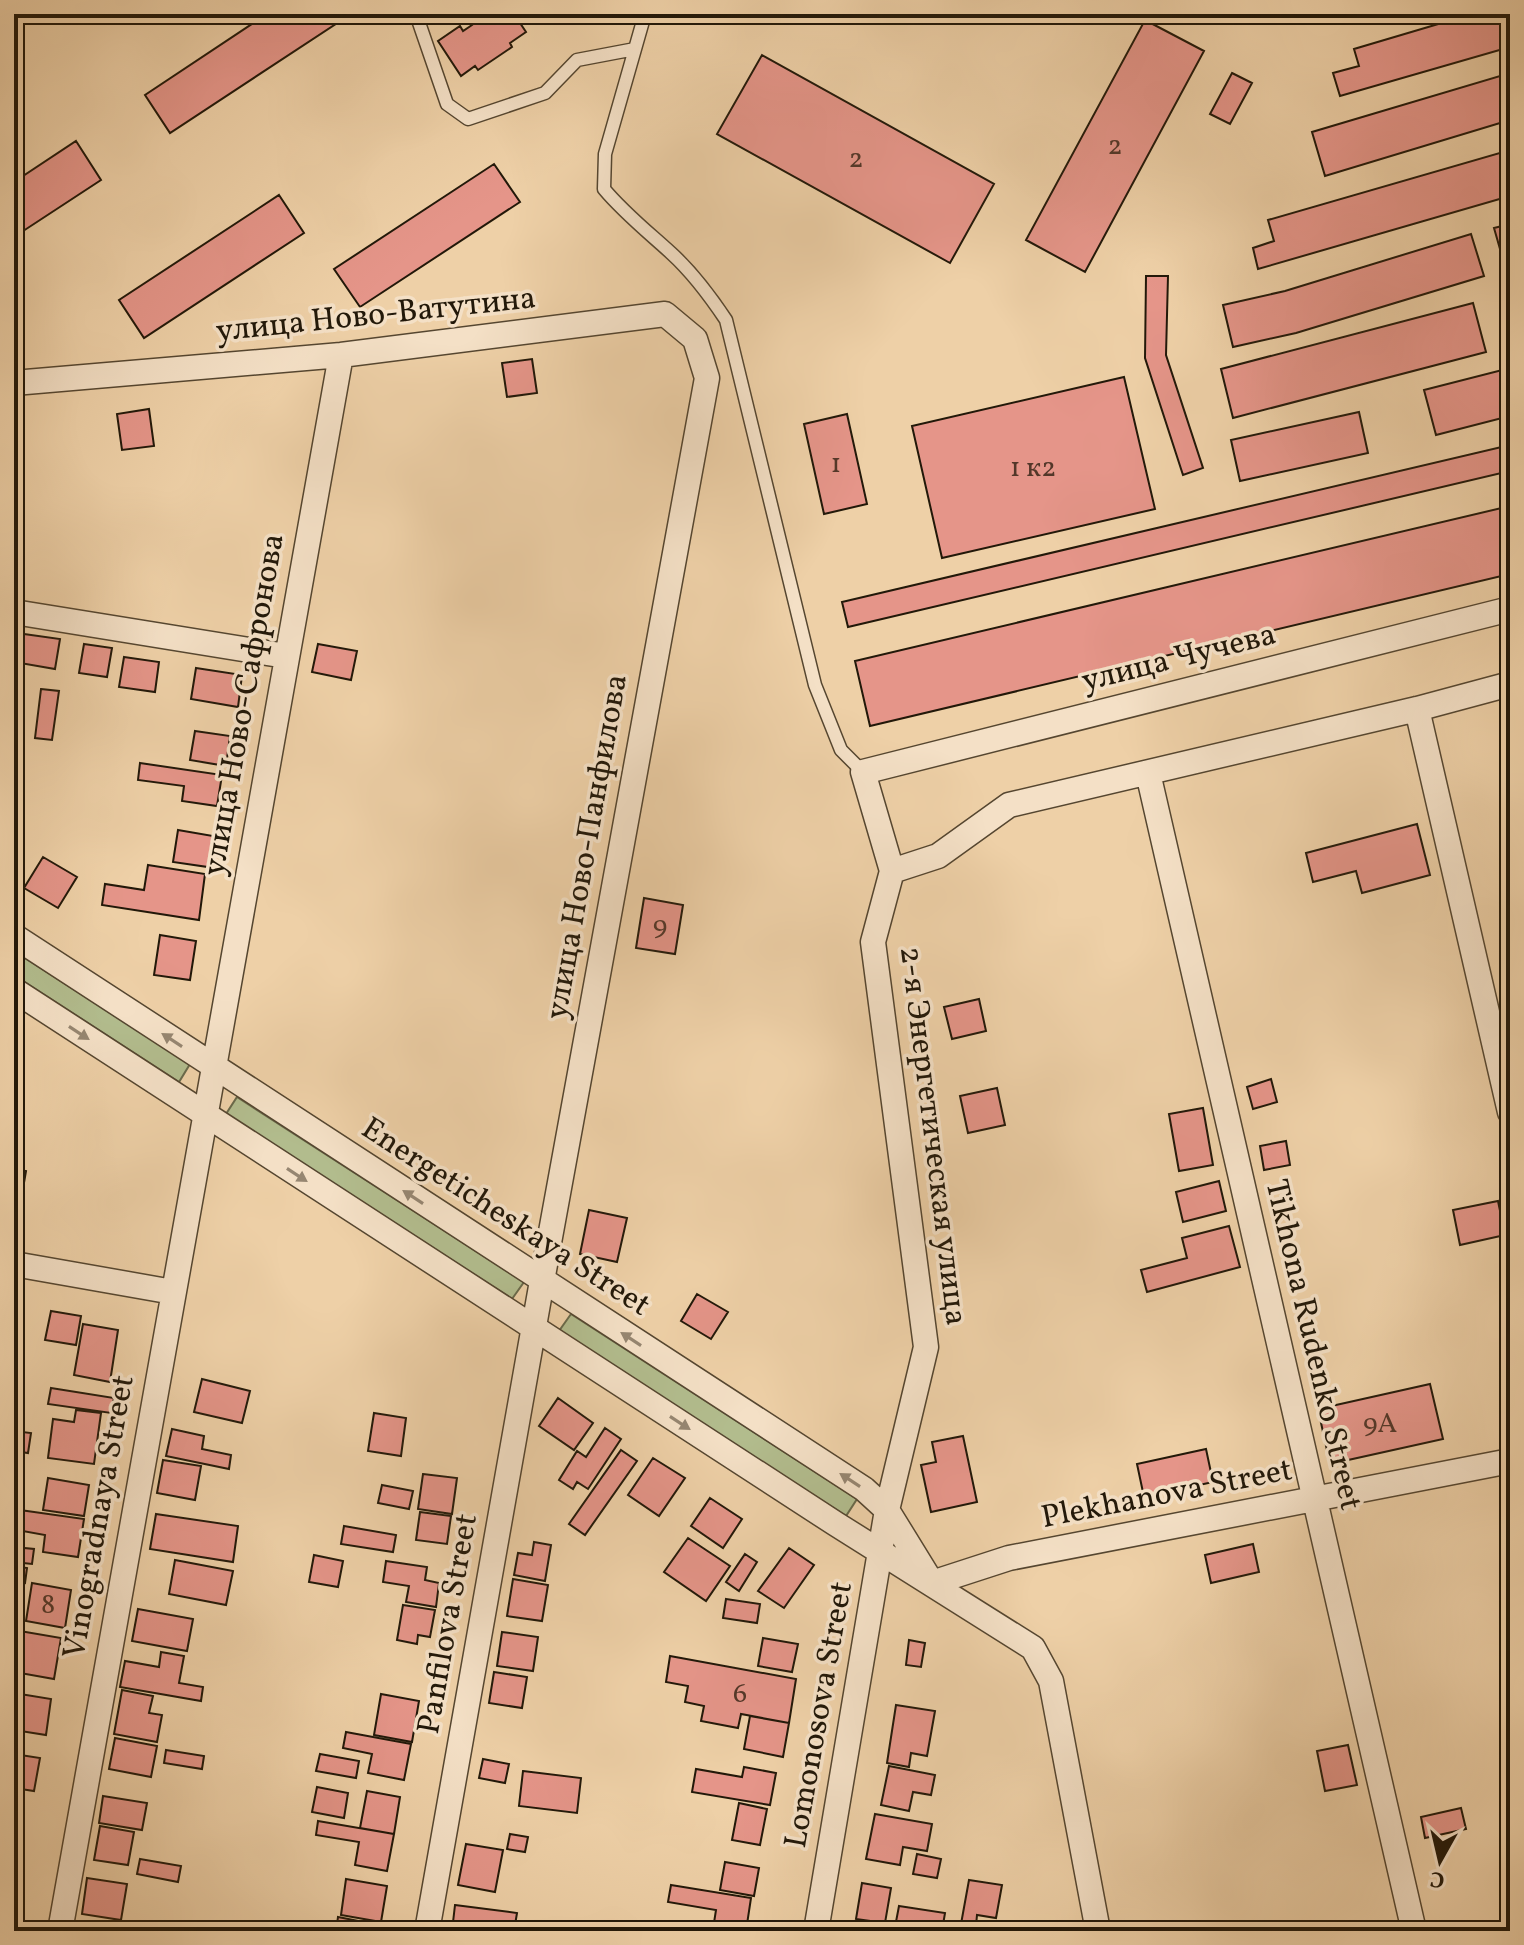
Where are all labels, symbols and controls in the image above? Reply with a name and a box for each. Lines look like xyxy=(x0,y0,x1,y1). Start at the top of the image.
house number: 2 xyxy=(1107,127,1123,166)
house number: 2 xyxy=(848,140,864,179)
street label: улица Ново-Ватутина xyxy=(214,277,538,355)
house number: 1 xyxy=(831,445,841,484)
house number: 1 к2 xyxy=(1010,449,1056,488)
street label: улица Ново-Сафронова xyxy=(193,530,297,880)
street label: улица Чучева xyxy=(1077,614,1281,704)
street label: улица Ново-Панфилова xyxy=(536,671,640,1023)
house number: 9 xyxy=(653,907,667,946)
street label: 2-я Энергетическая улица xyxy=(887,944,977,1328)
one-way arrow xyxy=(69,1025,90,1040)
one-way arrow xyxy=(161,1033,183,1047)
street label: Energeticheskaya Street xyxy=(352,1108,658,1328)
one-way arrow xyxy=(286,1167,308,1182)
street label: Tikhona Rudenko Street xyxy=(1253,1175,1371,1515)
one-way arrow xyxy=(403,1190,424,1205)
one-way arrow xyxy=(621,1331,642,1346)
street label: Vinogradnaya Street xyxy=(53,1372,147,1662)
house number: 9А xyxy=(1363,1405,1397,1444)
one-way arrow xyxy=(669,1415,690,1430)
street label: Plekhanova Street xyxy=(1038,1449,1296,1541)
one-way arrow xyxy=(839,1472,860,1487)
street label: Panfilova Street xyxy=(408,1510,490,1738)
street label: Lomonosova Street xyxy=(775,1578,865,1852)
house number: 8 xyxy=(41,1586,55,1625)
house number: 6 xyxy=(733,1675,747,1714)
north arrow xyxy=(1400,1821,1480,1901)
text: С xyxy=(1428,1862,1447,1895)

